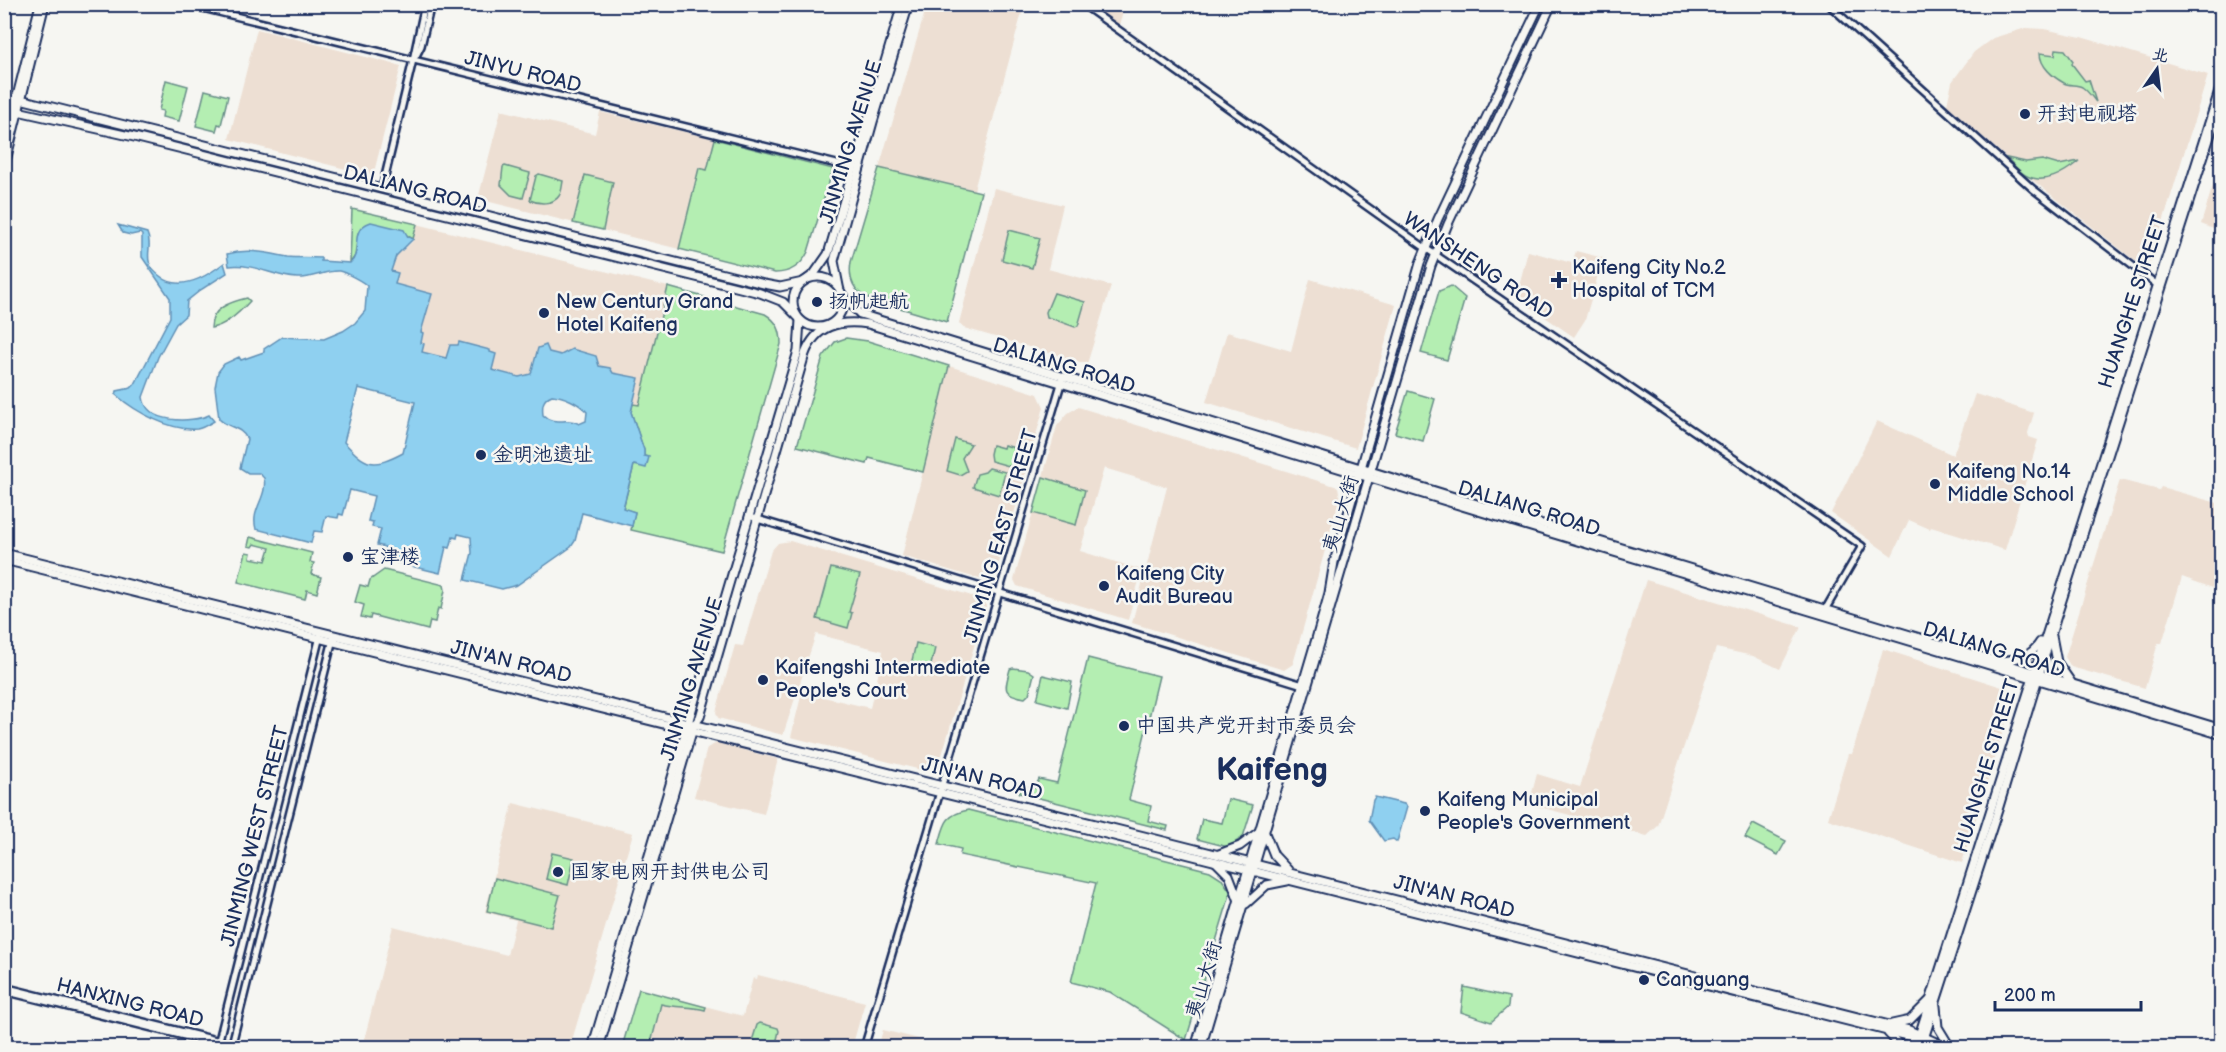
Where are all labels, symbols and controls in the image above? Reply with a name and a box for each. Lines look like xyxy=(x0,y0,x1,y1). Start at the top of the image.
north arrow xyxy=(2127,39,2187,99)
text: 北 xyxy=(2150,45,2170,67)
street label: JINYU ROAD xyxy=(462,46,584,98)
street label: JINMING AVENUE xyxy=(815,57,887,227)
place label: 开封电视塔 xyxy=(2037,102,2137,126)
marker: 开封电视塔 xyxy=(2018,107,2032,121)
street label: DALIANG ROAD xyxy=(341,161,489,219)
street label: WANSHENG ROAD xyxy=(1399,207,1557,325)
street label: HUANGHE STREET xyxy=(2094,213,2172,391)
place label: Kaifeng City No.2 Hospital of TCM xyxy=(1572,256,1726,303)
marker: Kaifeng City No.2 Hospital of TCM xyxy=(1550,271,1568,289)
place label: New Century Grand Hotel Kaifeng xyxy=(556,290,734,337)
place label: 扬帆起航 xyxy=(829,290,909,314)
marker: 扬帆起航 xyxy=(810,295,824,309)
marker: New Century Grand Hotel Kaifeng xyxy=(537,306,551,320)
street label: DALIANG ROAD xyxy=(990,333,1138,399)
street label: JINMING EAST STREET xyxy=(959,426,1043,646)
place label: 金明池遗址 xyxy=(493,443,593,467)
marker: 金明池遗址 xyxy=(474,448,488,462)
place label: Kaifeng No.14 Middle School xyxy=(1947,460,2074,507)
street label: 夷山大街 xyxy=(1318,472,1364,556)
street label: DALIANG ROAD xyxy=(1455,476,1603,542)
marker: Kaifeng No.14 Middle School xyxy=(1928,477,1942,491)
place label: 宝津楼 xyxy=(360,545,420,569)
marker: 宝津楼 xyxy=(341,550,355,564)
place label: Kaifeng City Audit Bureau xyxy=(1116,562,1233,609)
marker: Kaifeng City Audit Bureau xyxy=(1097,579,1111,593)
street label: JINMING AVENUE xyxy=(656,594,728,764)
street label: DALIANG ROAD xyxy=(1920,617,2068,683)
street label: JIN'AN ROAD xyxy=(448,635,574,689)
place label: Kaifengshi Intermediate People's Court xyxy=(775,656,990,703)
marker: Kaifengshi Intermediate People's Court xyxy=(756,673,770,687)
street label: HUANGHE STREET xyxy=(1949,676,2025,856)
place label: 中国共产党开封市委员会 xyxy=(1136,714,1356,738)
marker: 中国共产党开封市委员会 xyxy=(1117,719,1131,733)
street label: JINMING WEST STREET xyxy=(216,723,294,949)
district label: Kaifeng xyxy=(1216,751,1328,790)
street label: JIN'AN ROAD xyxy=(919,752,1045,806)
place label: Kaifeng Municipal People's Government xyxy=(1437,788,1630,835)
marker: Kaifeng Municipal People's Government xyxy=(1418,804,1432,818)
place label: 国家电网开封供电公司 xyxy=(570,860,770,884)
marker: 国家电网开封供电公司 xyxy=(551,865,565,879)
street label: JIN'AN ROAD xyxy=(1391,870,1517,924)
street label: 夷山大街 xyxy=(1181,938,1227,1022)
place label: Canguang xyxy=(1656,968,1750,992)
street label: HANXING ROAD xyxy=(54,973,206,1033)
marker: Canguang xyxy=(1637,973,1651,987)
scale bar xyxy=(1995,974,2140,1012)
text: 200 m xyxy=(2004,985,2056,1006)

